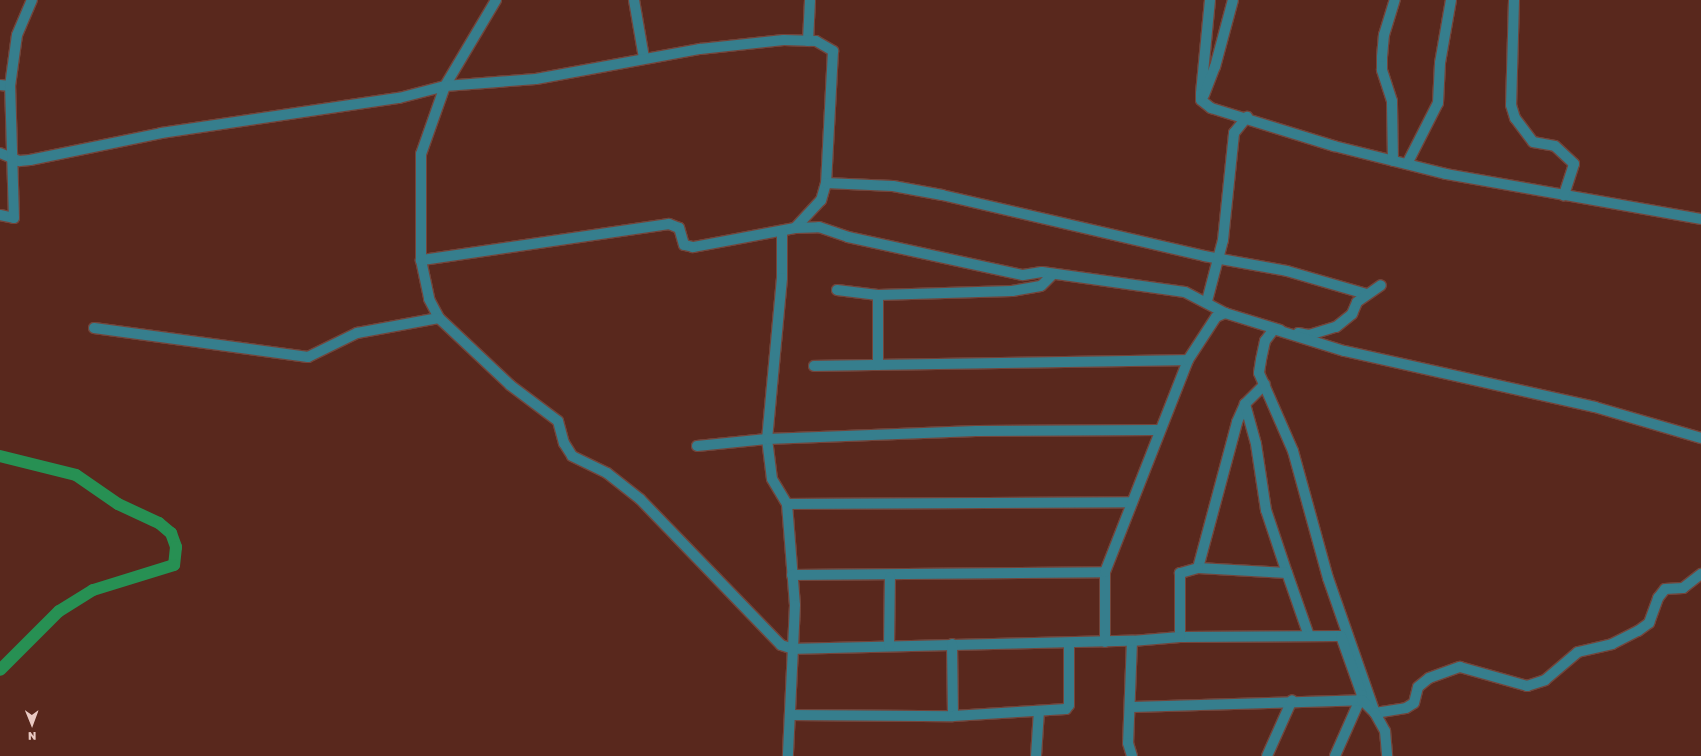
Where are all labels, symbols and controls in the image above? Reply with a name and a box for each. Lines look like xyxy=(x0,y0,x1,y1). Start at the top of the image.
north arrow xyxy=(12,704,52,744)
text: N xyxy=(28,730,37,743)

